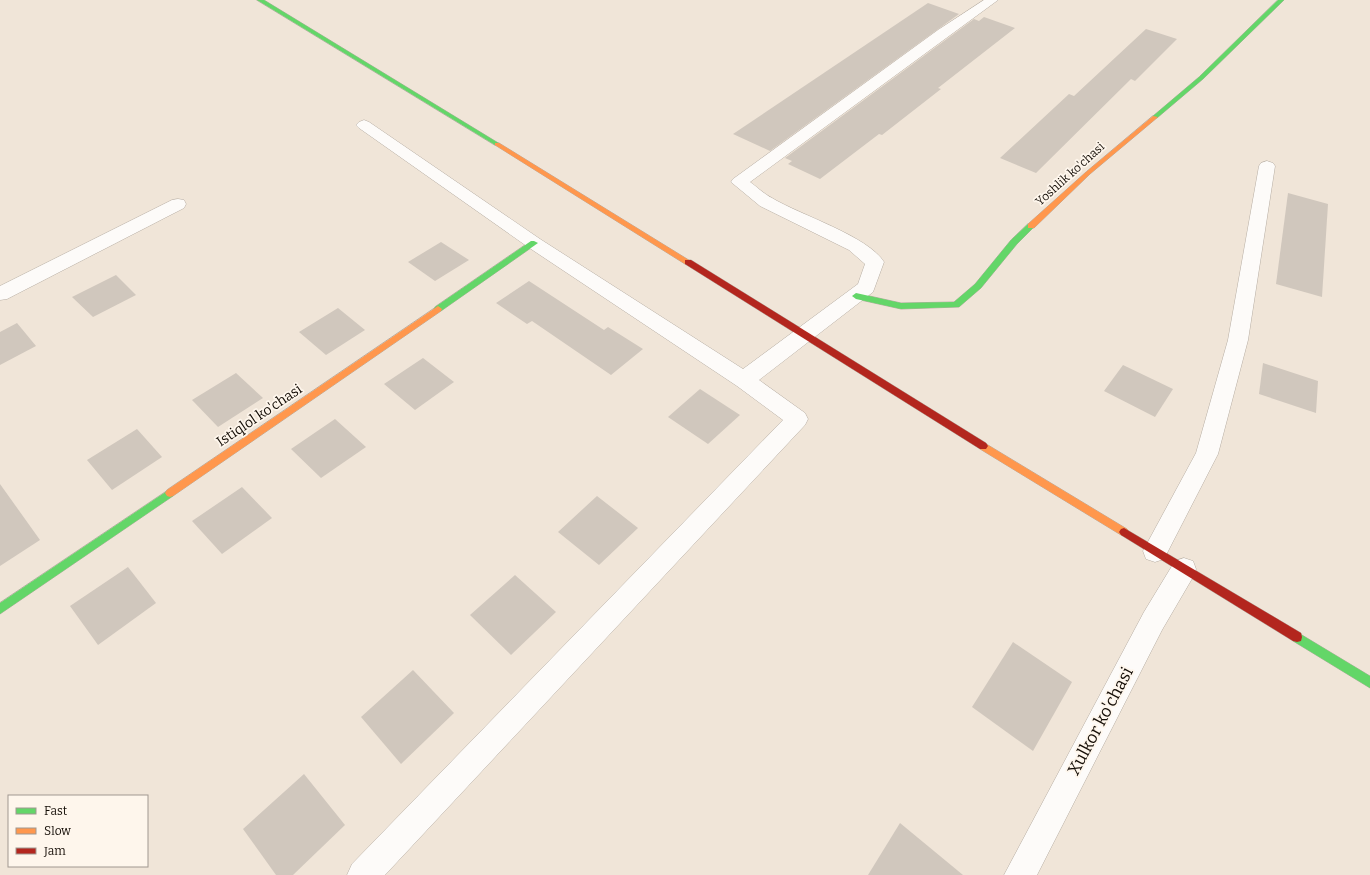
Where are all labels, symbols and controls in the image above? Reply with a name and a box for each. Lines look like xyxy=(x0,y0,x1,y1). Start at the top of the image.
street label: Yoshlik ko'chasi xyxy=(1033,139,1108,209)
street label: Istiqlol ko'chasi xyxy=(213,381,305,450)
street label: Xulkor ko'chasi xyxy=(1063,664,1138,779)
legend xyxy=(8,795,148,867)
text: Fast xyxy=(44,804,68,818)
text: Slow xyxy=(44,824,71,838)
text: Jam xyxy=(43,844,66,858)

